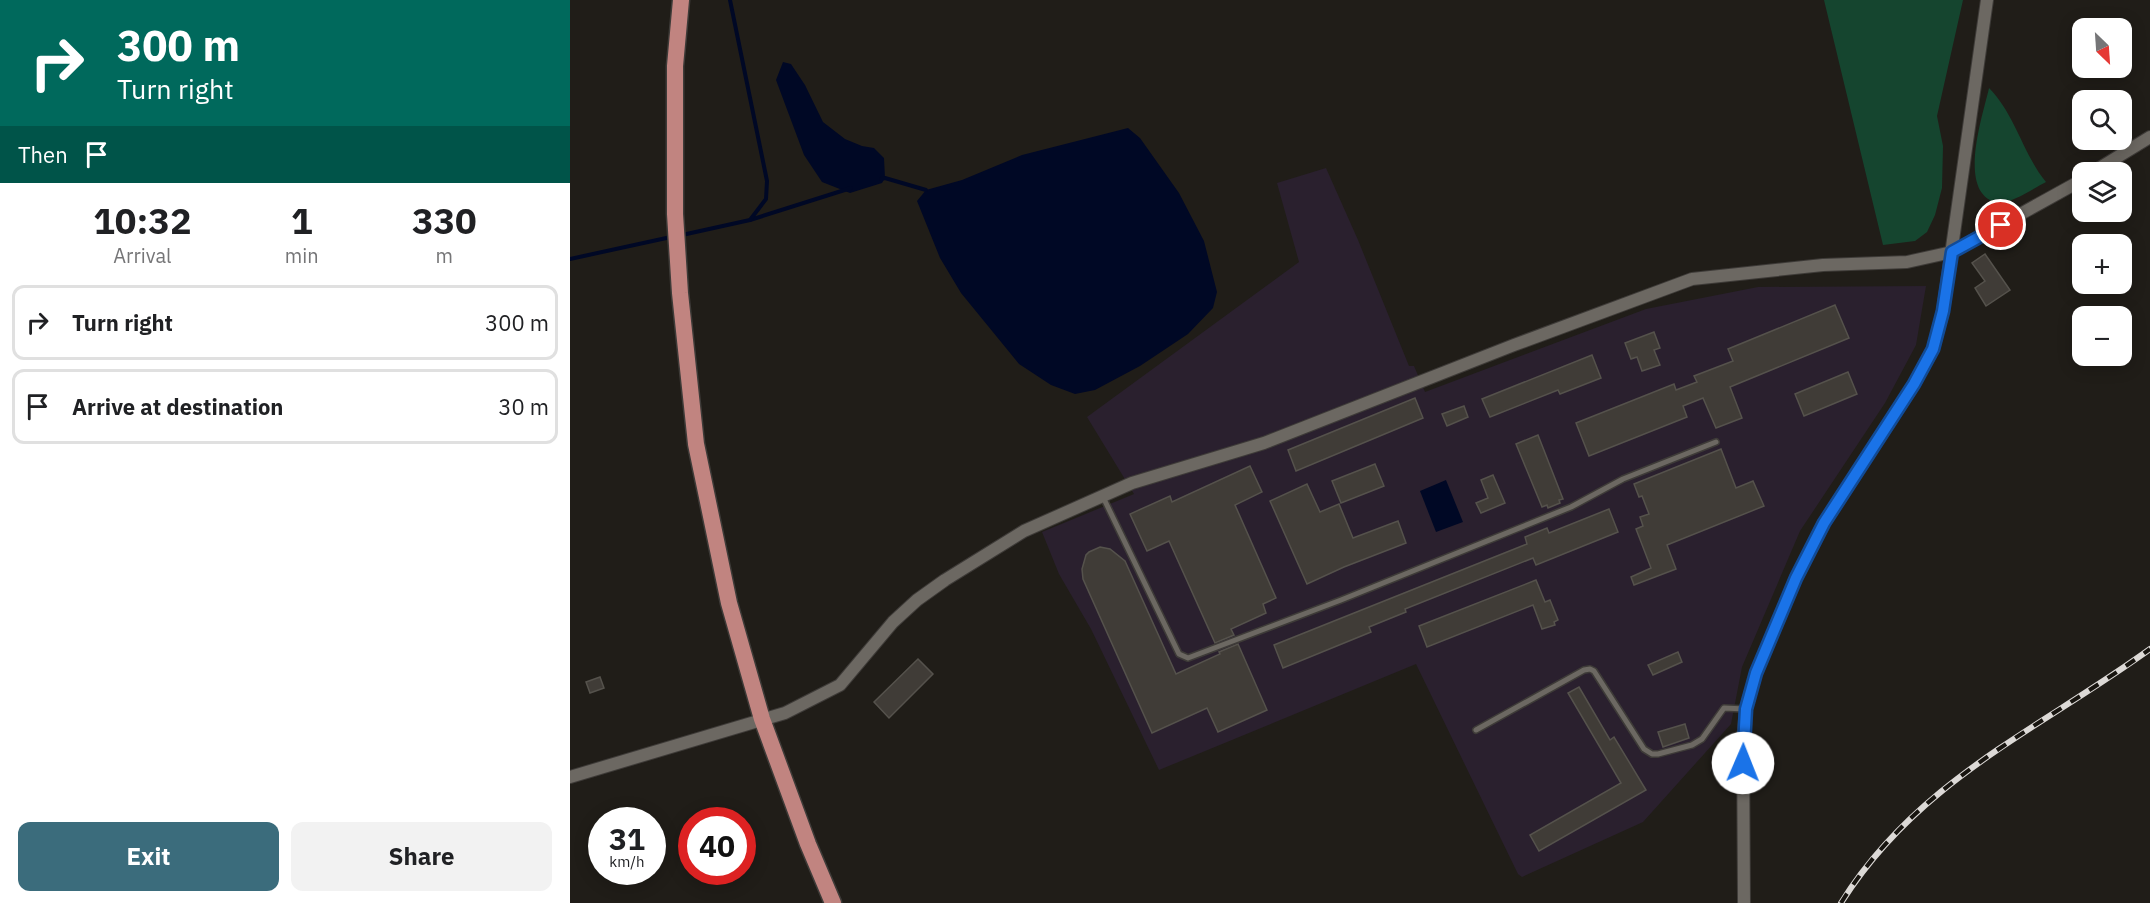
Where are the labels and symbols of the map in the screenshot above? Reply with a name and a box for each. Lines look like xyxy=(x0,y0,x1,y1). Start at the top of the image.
north arrow xyxy=(2072,18,2132,78)
pin xyxy=(1975,199,2026,250)
position arrow xyxy=(1711,731,1775,795)
speed limit sign: 40 xyxy=(678,807,756,885)

